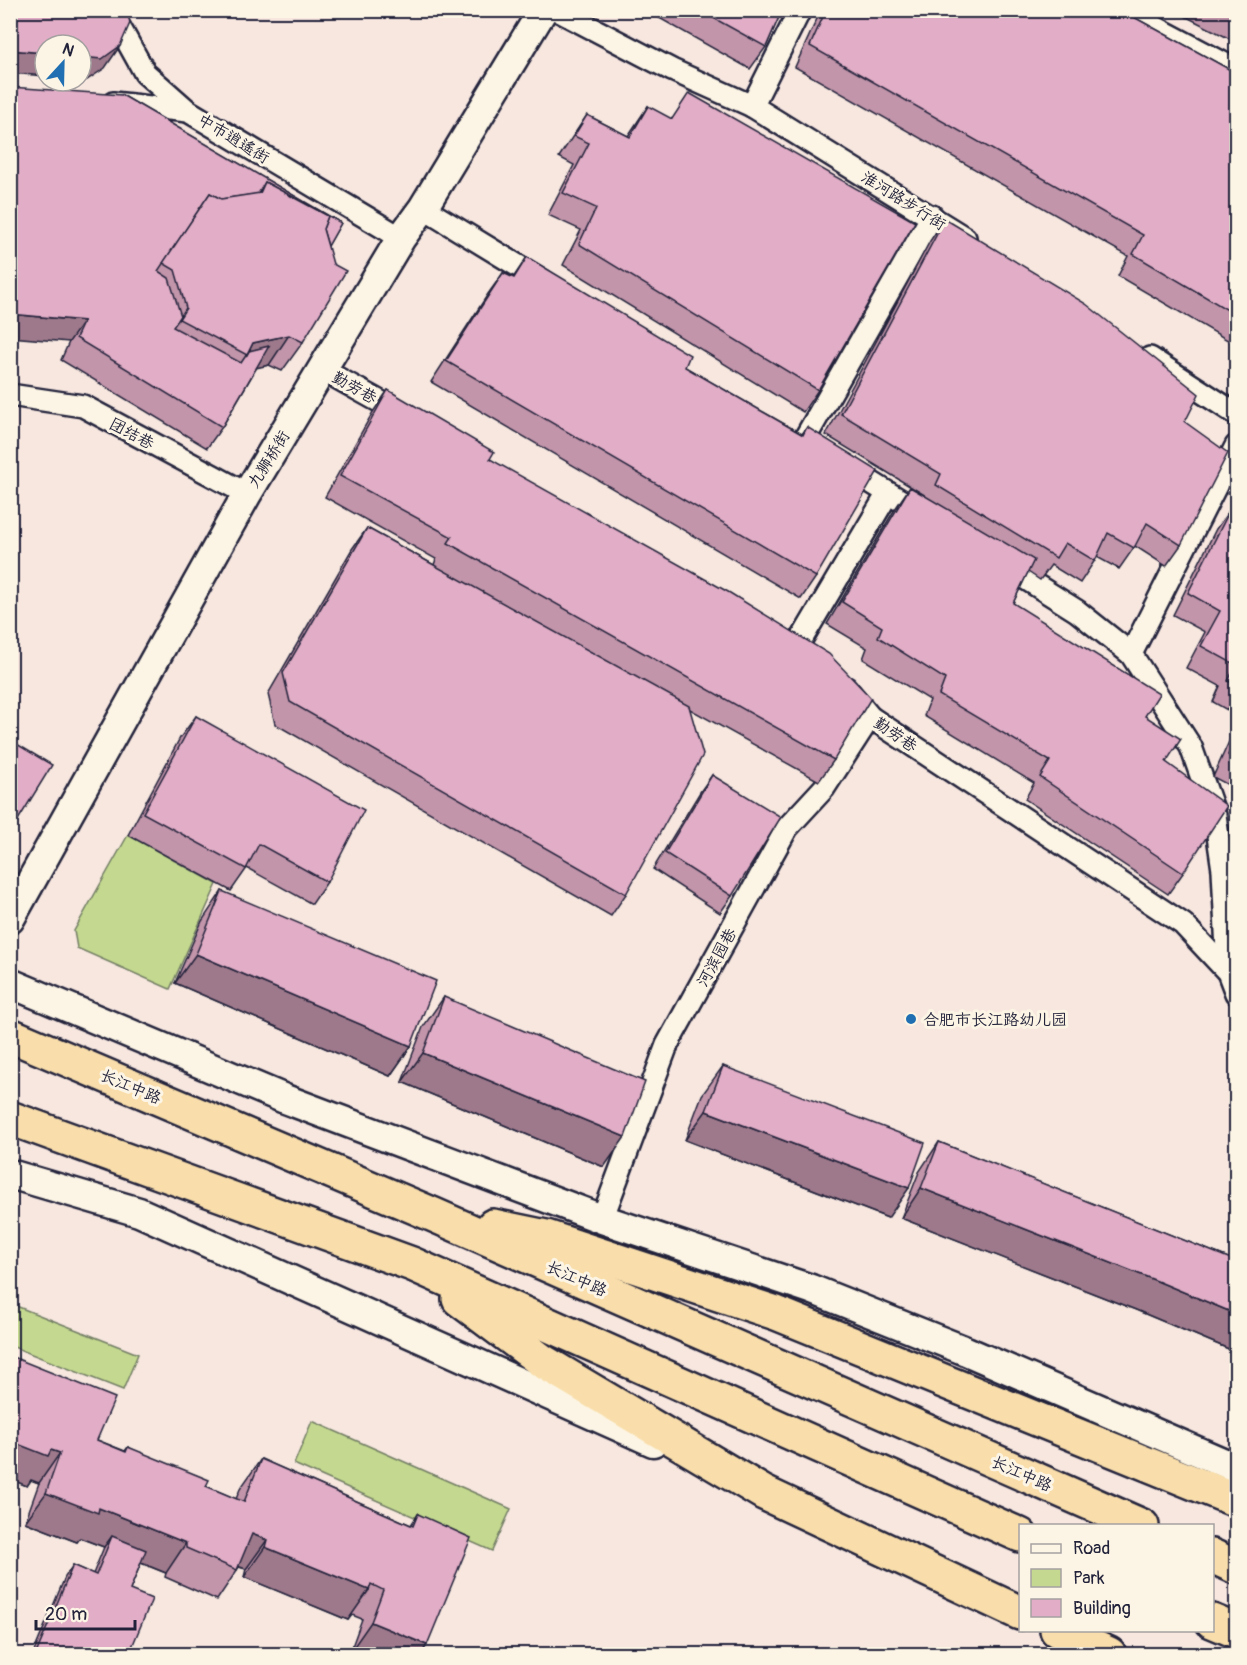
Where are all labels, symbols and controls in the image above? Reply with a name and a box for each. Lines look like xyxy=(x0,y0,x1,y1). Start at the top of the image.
north arrow xyxy=(33,33,93,93)
text: N xyxy=(59,39,77,61)
street label: 中市逍遥街 xyxy=(194,110,273,168)
street label: 淮河路步行街 xyxy=(857,167,949,235)
street label: 勤劳巷 xyxy=(329,367,380,408)
street label: 团结巷 xyxy=(106,414,157,454)
street label: 九狮桥街 xyxy=(243,427,294,492)
street label: 勤劳巷 xyxy=(870,713,921,757)
street label: 河滨园巷 xyxy=(693,925,741,990)
place label: 合肥市长江路幼儿园 xyxy=(923,1010,1067,1030)
marker: 合肥市长江路幼儿园 xyxy=(904,1012,918,1026)
street label: 长江中路 xyxy=(97,1065,164,1109)
street label: 长江中路 xyxy=(543,1257,610,1301)
street label: 长江中路 xyxy=(988,1452,1055,1496)
legend xyxy=(1019,1524,1214,1632)
text: Road xyxy=(1073,1537,1110,1560)
text: Park xyxy=(1073,1567,1105,1590)
scale bar xyxy=(36,1593,135,1631)
text: Building xyxy=(1073,1597,1131,1620)
text: 20 m xyxy=(45,1603,87,1626)

